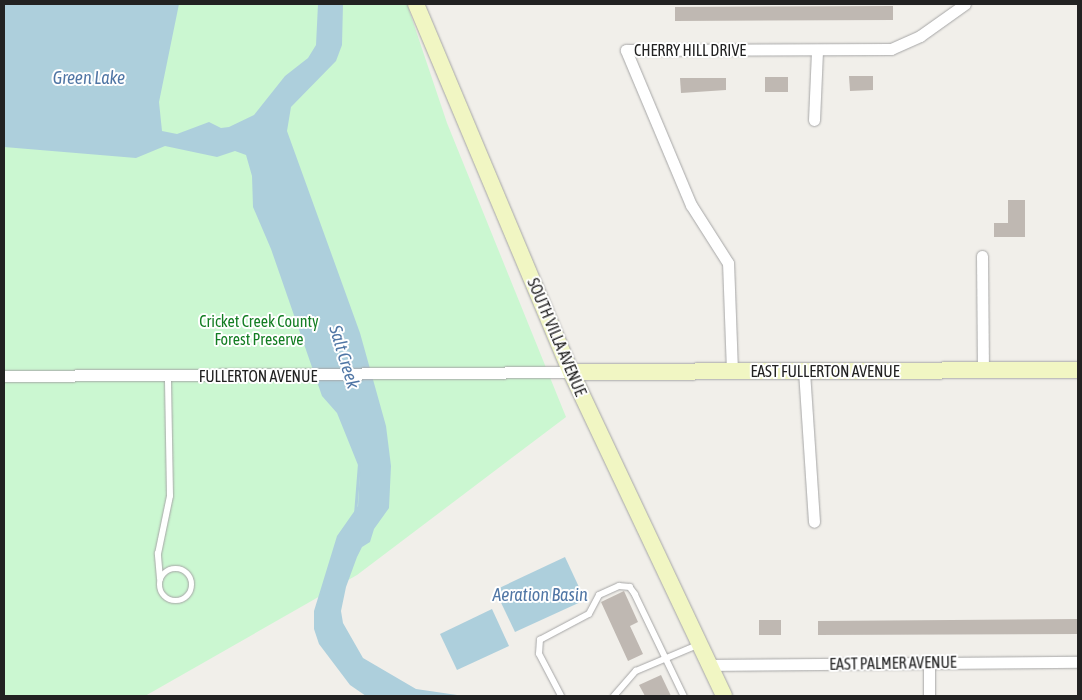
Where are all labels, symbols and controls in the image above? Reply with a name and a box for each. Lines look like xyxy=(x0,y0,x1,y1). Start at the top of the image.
street label: CHERRY HILL DRIVE xyxy=(634,40,746,60)
water label: Green Lake xyxy=(53,67,125,89)
street label: SOUTH VILLA AVENUE xyxy=(524,275,590,399)
park label: Cricket Creek County Forest Preserve xyxy=(199,311,319,349)
water label: Salt Creek xyxy=(324,323,364,391)
street label: EAST FULLERTON AVENUE xyxy=(750,361,900,381)
street label: FULLERTON AVENUE xyxy=(199,366,317,386)
water label: Aeration Basin xyxy=(492,584,588,606)
street label: EAST PALMER AVENUE xyxy=(829,652,957,674)

